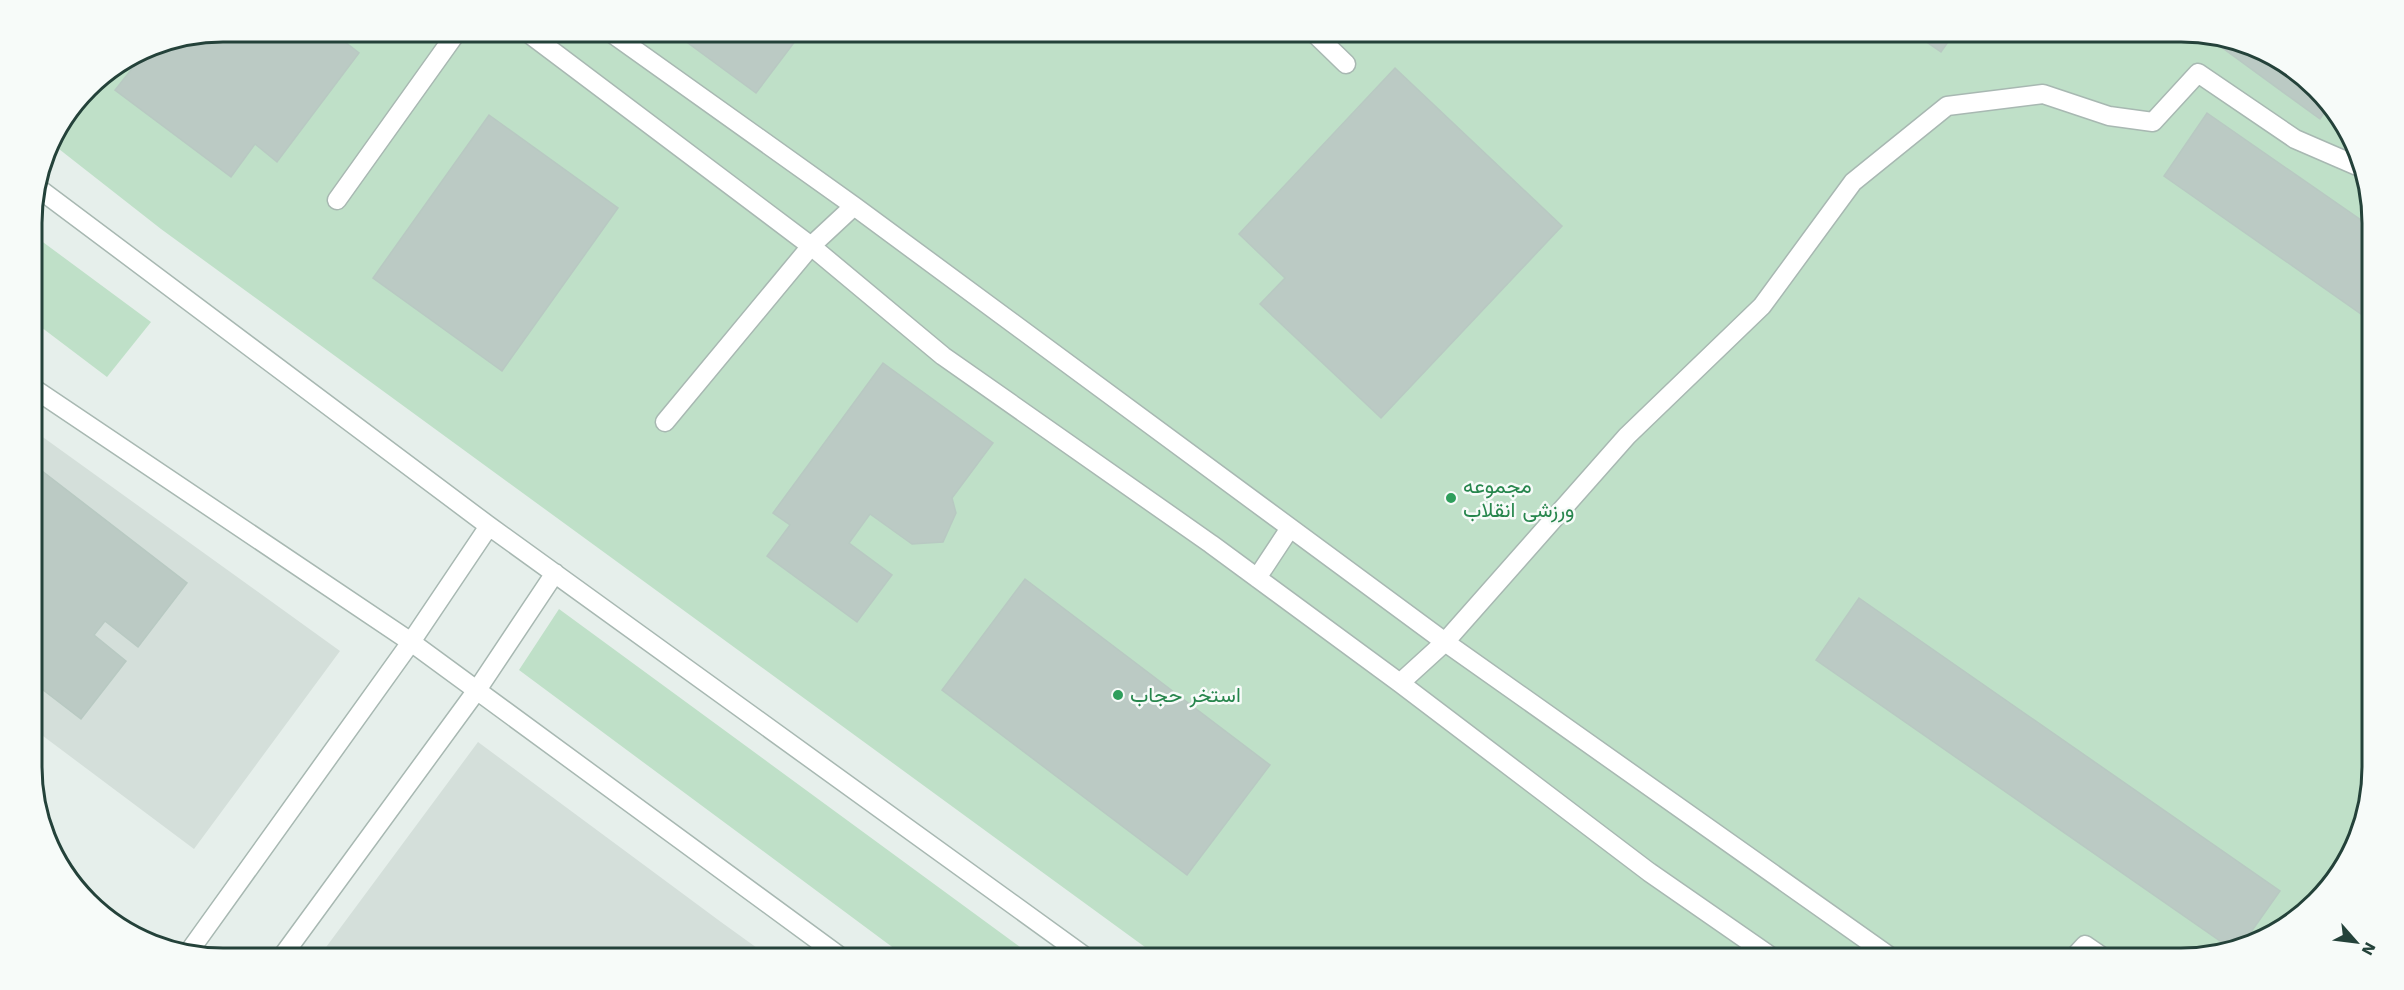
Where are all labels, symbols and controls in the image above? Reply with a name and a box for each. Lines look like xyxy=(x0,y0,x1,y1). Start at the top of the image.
place label: مجموعه ورزشی انقلاب xyxy=(1463,473,1574,523)
marker: مجموعه ورزشی انقلاب xyxy=(1444,491,1458,505)
place label: استخر حجاب xyxy=(1130,682,1241,708)
marker: استخر حجاب xyxy=(1111,688,1125,702)
north arrow xyxy=(2326,912,2386,972)
text: N xyxy=(2358,939,2380,959)

